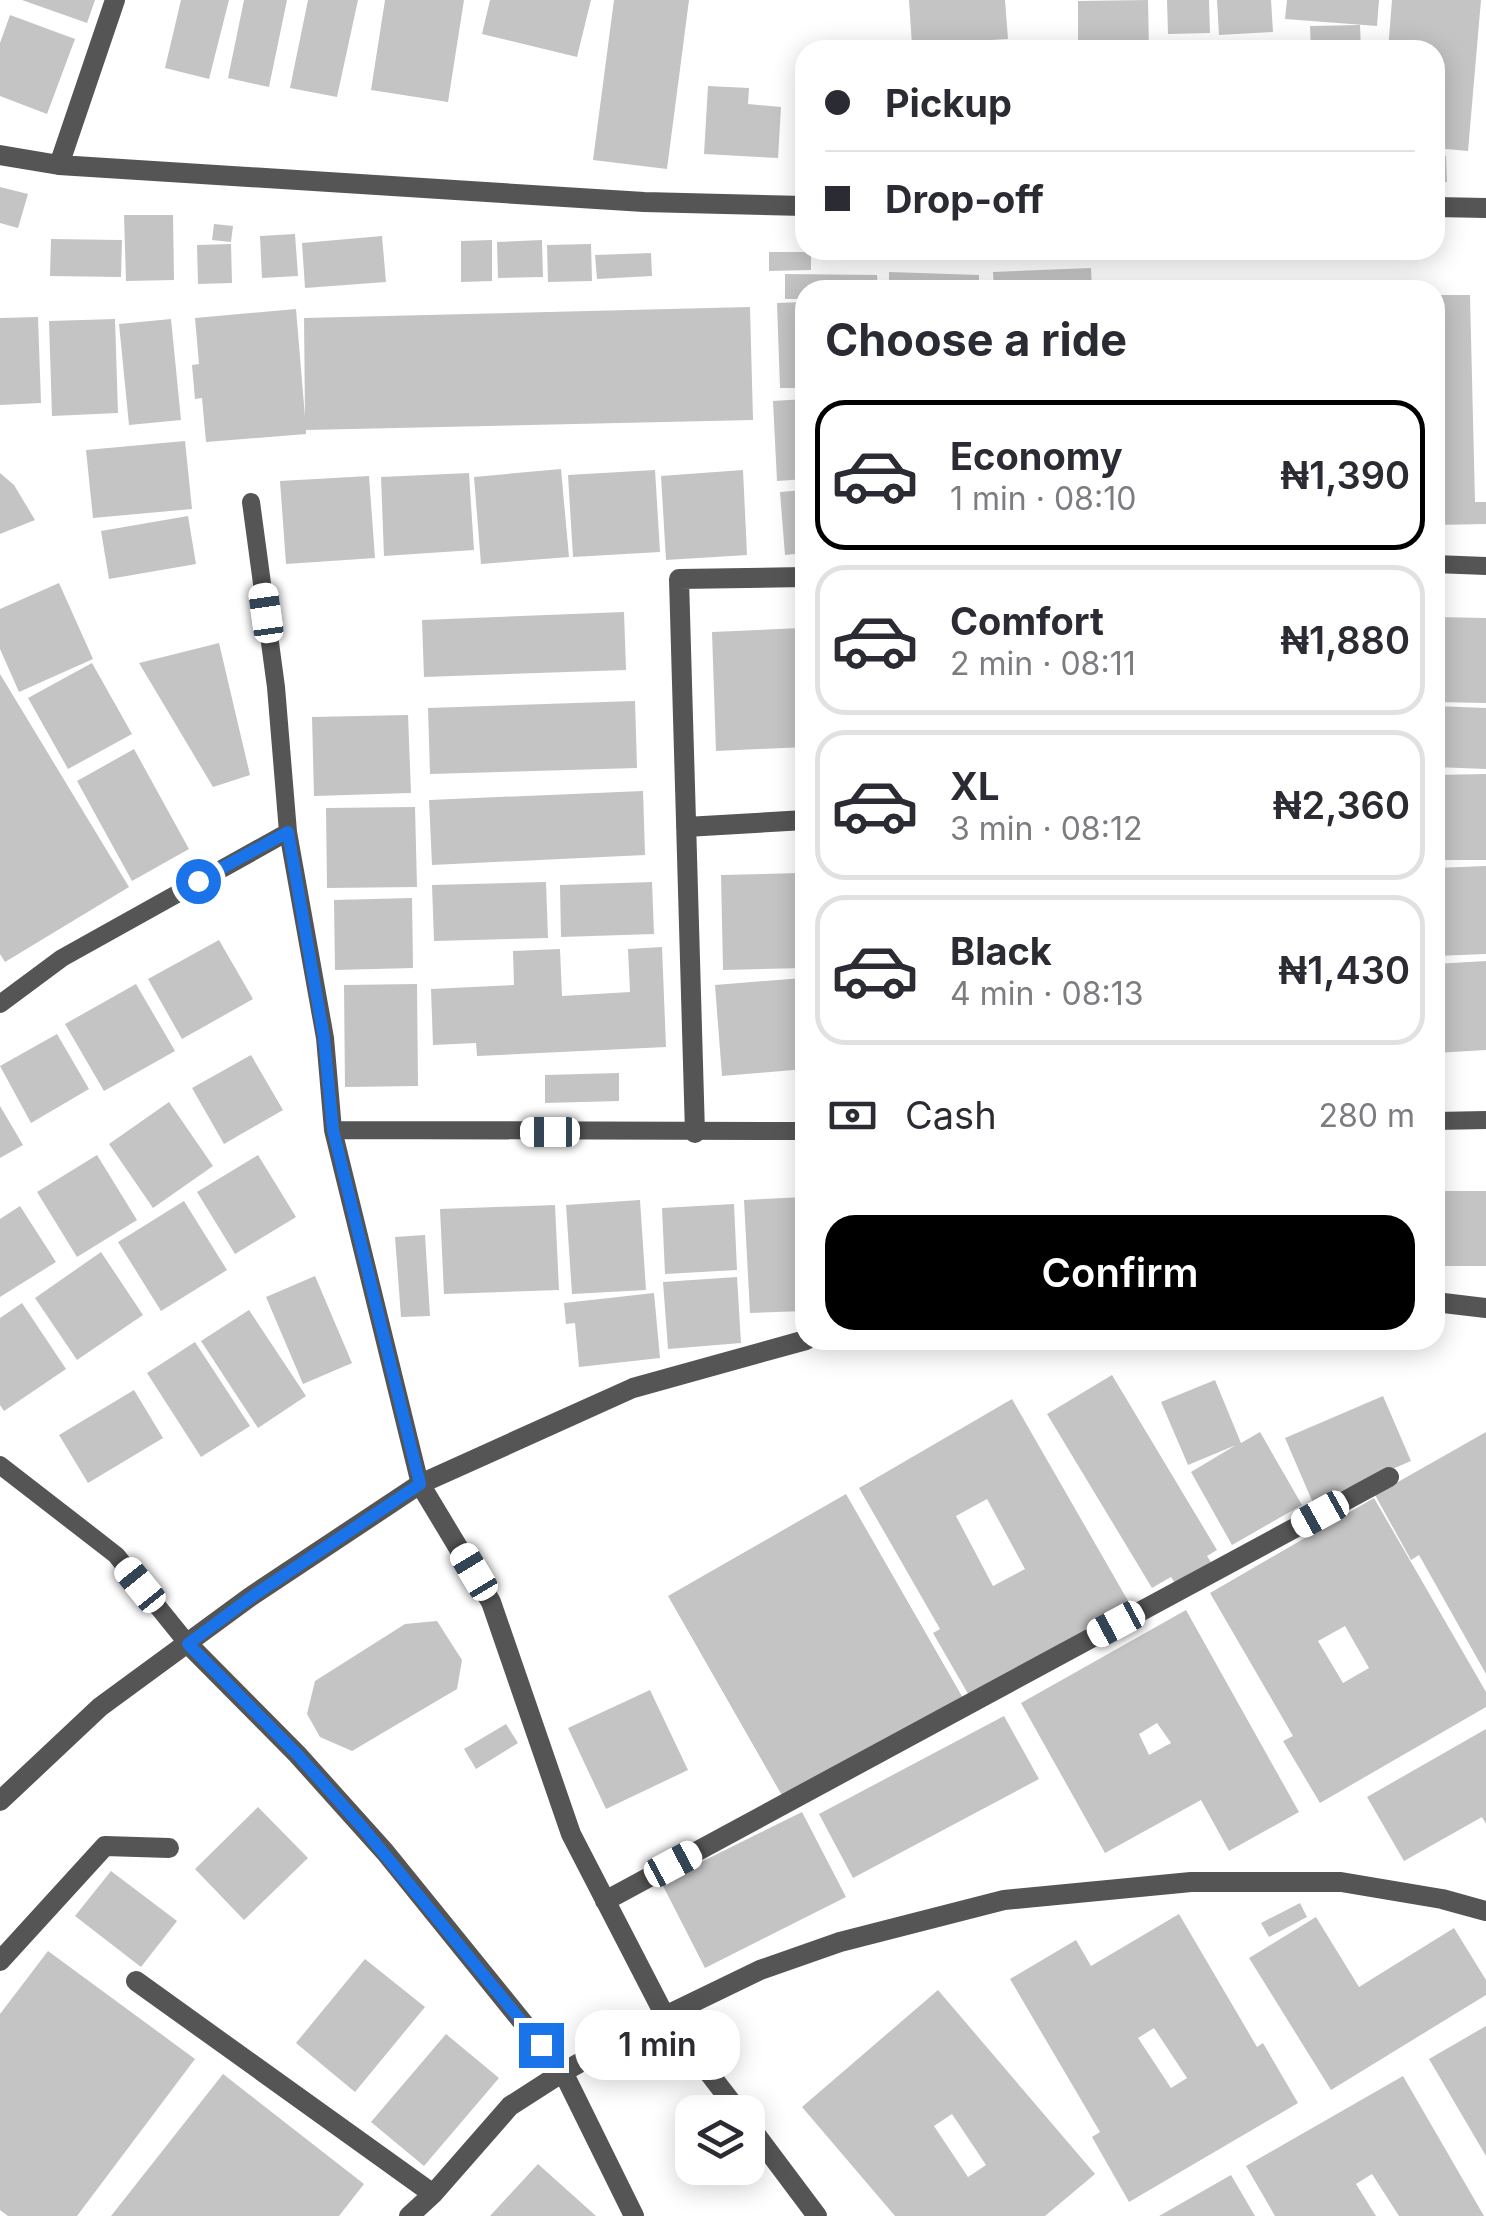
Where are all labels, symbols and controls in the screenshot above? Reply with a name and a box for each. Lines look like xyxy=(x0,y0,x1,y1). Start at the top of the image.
text: Pickup xyxy=(885,80,1012,126)
text: Drop-off xyxy=(885,176,1044,222)
text: Choose a ride xyxy=(825,312,1127,367)
icon: car xyxy=(830,430,920,520)
text: Economy xyxy=(950,433,1123,479)
text: ₦1,390 xyxy=(1280,452,1410,498)
text: 1 min · 08:10 xyxy=(950,479,1136,518)
car xyxy=(247,581,285,645)
icon: car xyxy=(830,595,920,685)
text: Comfort xyxy=(950,598,1104,644)
text: ₦1,880 xyxy=(1280,617,1410,663)
text: 2 min · 08:11 xyxy=(950,644,1136,683)
icon: car xyxy=(830,760,920,850)
text: XL xyxy=(950,763,1000,809)
text: ₦2,360 xyxy=(1273,782,1410,828)
text: 3 min · 08:12 xyxy=(950,809,1142,848)
route start xyxy=(176,859,221,904)
icon: car xyxy=(830,925,920,1015)
text: Black xyxy=(950,928,1052,974)
text: ₦1,430 xyxy=(1278,947,1410,993)
text: 4 min · 08:13 xyxy=(950,974,1144,1013)
icon: cash xyxy=(825,1088,880,1143)
text: Cash xyxy=(905,1092,997,1138)
text: 280 m xyxy=(1318,1096,1415,1135)
car xyxy=(520,1117,580,1147)
button: Confirm xyxy=(825,1215,1415,1330)
car xyxy=(1286,1486,1354,1542)
car xyxy=(446,1539,502,1605)
car xyxy=(109,1552,171,1618)
car xyxy=(1082,1597,1150,1651)
car xyxy=(639,1837,707,1891)
callout: 1 min xyxy=(576,2010,741,2080)
route end xyxy=(519,2023,564,2068)
text: 1 min xyxy=(618,2025,697,2064)
map controls xyxy=(675,2095,765,2185)
button: layers xyxy=(675,2095,765,2185)

